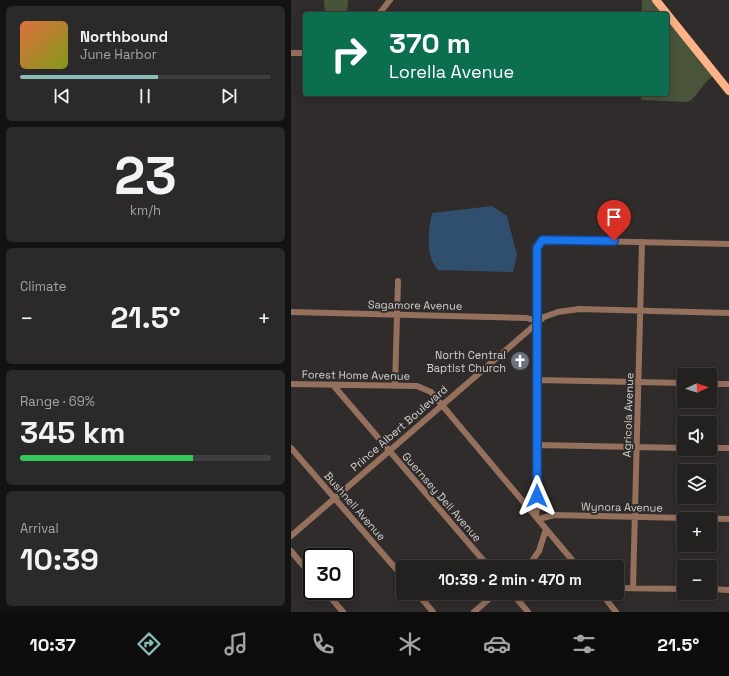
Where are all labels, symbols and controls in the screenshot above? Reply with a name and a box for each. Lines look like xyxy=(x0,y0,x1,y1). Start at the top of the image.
text: 370 m xyxy=(389,25,471,61)
text: Northbound xyxy=(80,27,168,46)
icon: right xyxy=(323,28,375,80)
text: June Harbor xyxy=(80,46,157,63)
text: Lorella Avenue xyxy=(389,60,514,83)
icon: previous xyxy=(51,85,73,107)
icon: pause xyxy=(134,85,156,107)
icon: next xyxy=(218,85,240,107)
text: 23 xyxy=(114,143,177,209)
pin xyxy=(597,200,631,241)
text: km/h xyxy=(130,202,161,219)
icon: arrive xyxy=(603,206,625,228)
text: Climate xyxy=(20,278,66,295)
street label: Sagamore Avenue xyxy=(368,297,462,313)
text: 21.5° xyxy=(110,298,181,337)
text: − xyxy=(20,304,34,332)
text: + xyxy=(257,304,271,332)
place label: North Central Baptist Church xyxy=(427,348,506,375)
church icon: North Central Baptist Church xyxy=(509,350,531,372)
street label: Forest Home Avenue xyxy=(302,367,410,383)
north arrow xyxy=(677,368,717,408)
map controls xyxy=(677,368,717,600)
street label: Agricola Avenue xyxy=(620,372,636,458)
street label: Prince Albert Boulevard xyxy=(348,382,450,474)
text: Range · 69% xyxy=(20,393,95,410)
text: 345 km xyxy=(20,413,125,452)
button: sound xyxy=(677,416,717,456)
street label: Guernsey Dell Avenue xyxy=(399,449,485,545)
button: layers xyxy=(677,464,717,504)
street label: Bushnell Avenue xyxy=(321,469,389,543)
position arrow xyxy=(516,475,558,517)
street label: Wynora Avenue xyxy=(581,499,663,515)
button: + xyxy=(677,512,717,552)
text: Arrival xyxy=(20,520,59,537)
text: 10:39 xyxy=(20,540,99,579)
speed limit sign: 30 xyxy=(303,548,355,600)
button: − xyxy=(677,560,717,600)
text: 10:39 · 2 min · 470 m xyxy=(438,570,582,589)
icon: directions xyxy=(135,630,163,658)
icon: music xyxy=(222,630,250,658)
icon: phone xyxy=(309,630,337,658)
icon: climate xyxy=(396,630,424,658)
icon: car xyxy=(483,630,511,658)
icon: filters xyxy=(570,630,598,658)
text: 10:37 xyxy=(30,633,76,656)
text: 21.5° xyxy=(657,633,699,656)

